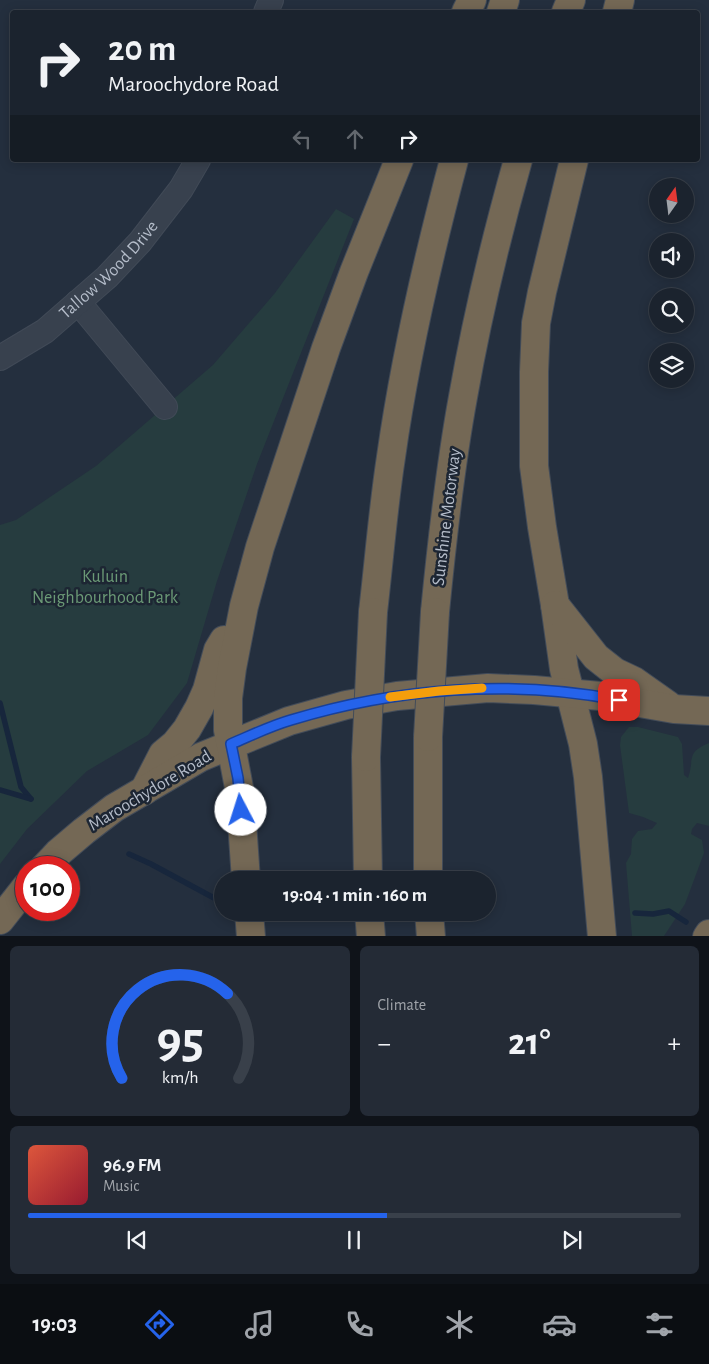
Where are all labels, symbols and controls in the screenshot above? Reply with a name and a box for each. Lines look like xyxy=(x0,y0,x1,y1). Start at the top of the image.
icon: right xyxy=(25,30,90,95)
text: 20 m xyxy=(108,32,176,67)
text: Maroochydore Road xyxy=(108,73,279,95)
icon: left xyxy=(288,125,316,153)
icon: ahead xyxy=(341,125,369,153)
icon: right xyxy=(394,125,422,153)
north arrow xyxy=(649,178,694,222)
map controls xyxy=(649,178,694,388)
street label: Tallow Wood Drive xyxy=(56,218,162,323)
button: sound xyxy=(649,233,694,278)
button: search xyxy=(649,288,694,333)
button: layers xyxy=(649,343,694,388)
street label: Sunshine Motorway xyxy=(430,447,464,587)
park label: Kuluin Neighbourhood Park xyxy=(32,568,179,607)
pin xyxy=(598,679,640,721)
icon: arrive xyxy=(605,686,633,714)
street label: Maroochydore Road xyxy=(85,747,215,835)
position arrow xyxy=(214,783,266,835)
speed limit sign: 100 xyxy=(15,856,80,921)
text: 19:04 · 1 min · 160 m xyxy=(283,886,427,905)
text: Climate xyxy=(378,997,426,1013)
text: 95 xyxy=(156,1015,204,1067)
text: 21° xyxy=(508,1024,551,1062)
text: − xyxy=(378,1030,391,1058)
text: + xyxy=(668,1030,681,1058)
text: km/h xyxy=(161,1069,198,1087)
text: 96.9 FM xyxy=(103,1156,161,1175)
text: Music xyxy=(103,1178,139,1194)
icon: previous xyxy=(123,1226,151,1254)
icon: pause xyxy=(340,1226,368,1254)
icon: next xyxy=(558,1226,586,1254)
icon: directions xyxy=(142,1307,177,1342)
icon: music xyxy=(242,1307,277,1342)
icon: phone xyxy=(342,1307,377,1342)
icon: climate xyxy=(442,1307,477,1342)
icon: car xyxy=(542,1307,577,1342)
icon: filters xyxy=(642,1307,677,1342)
text: 19:03 xyxy=(32,1313,77,1335)

